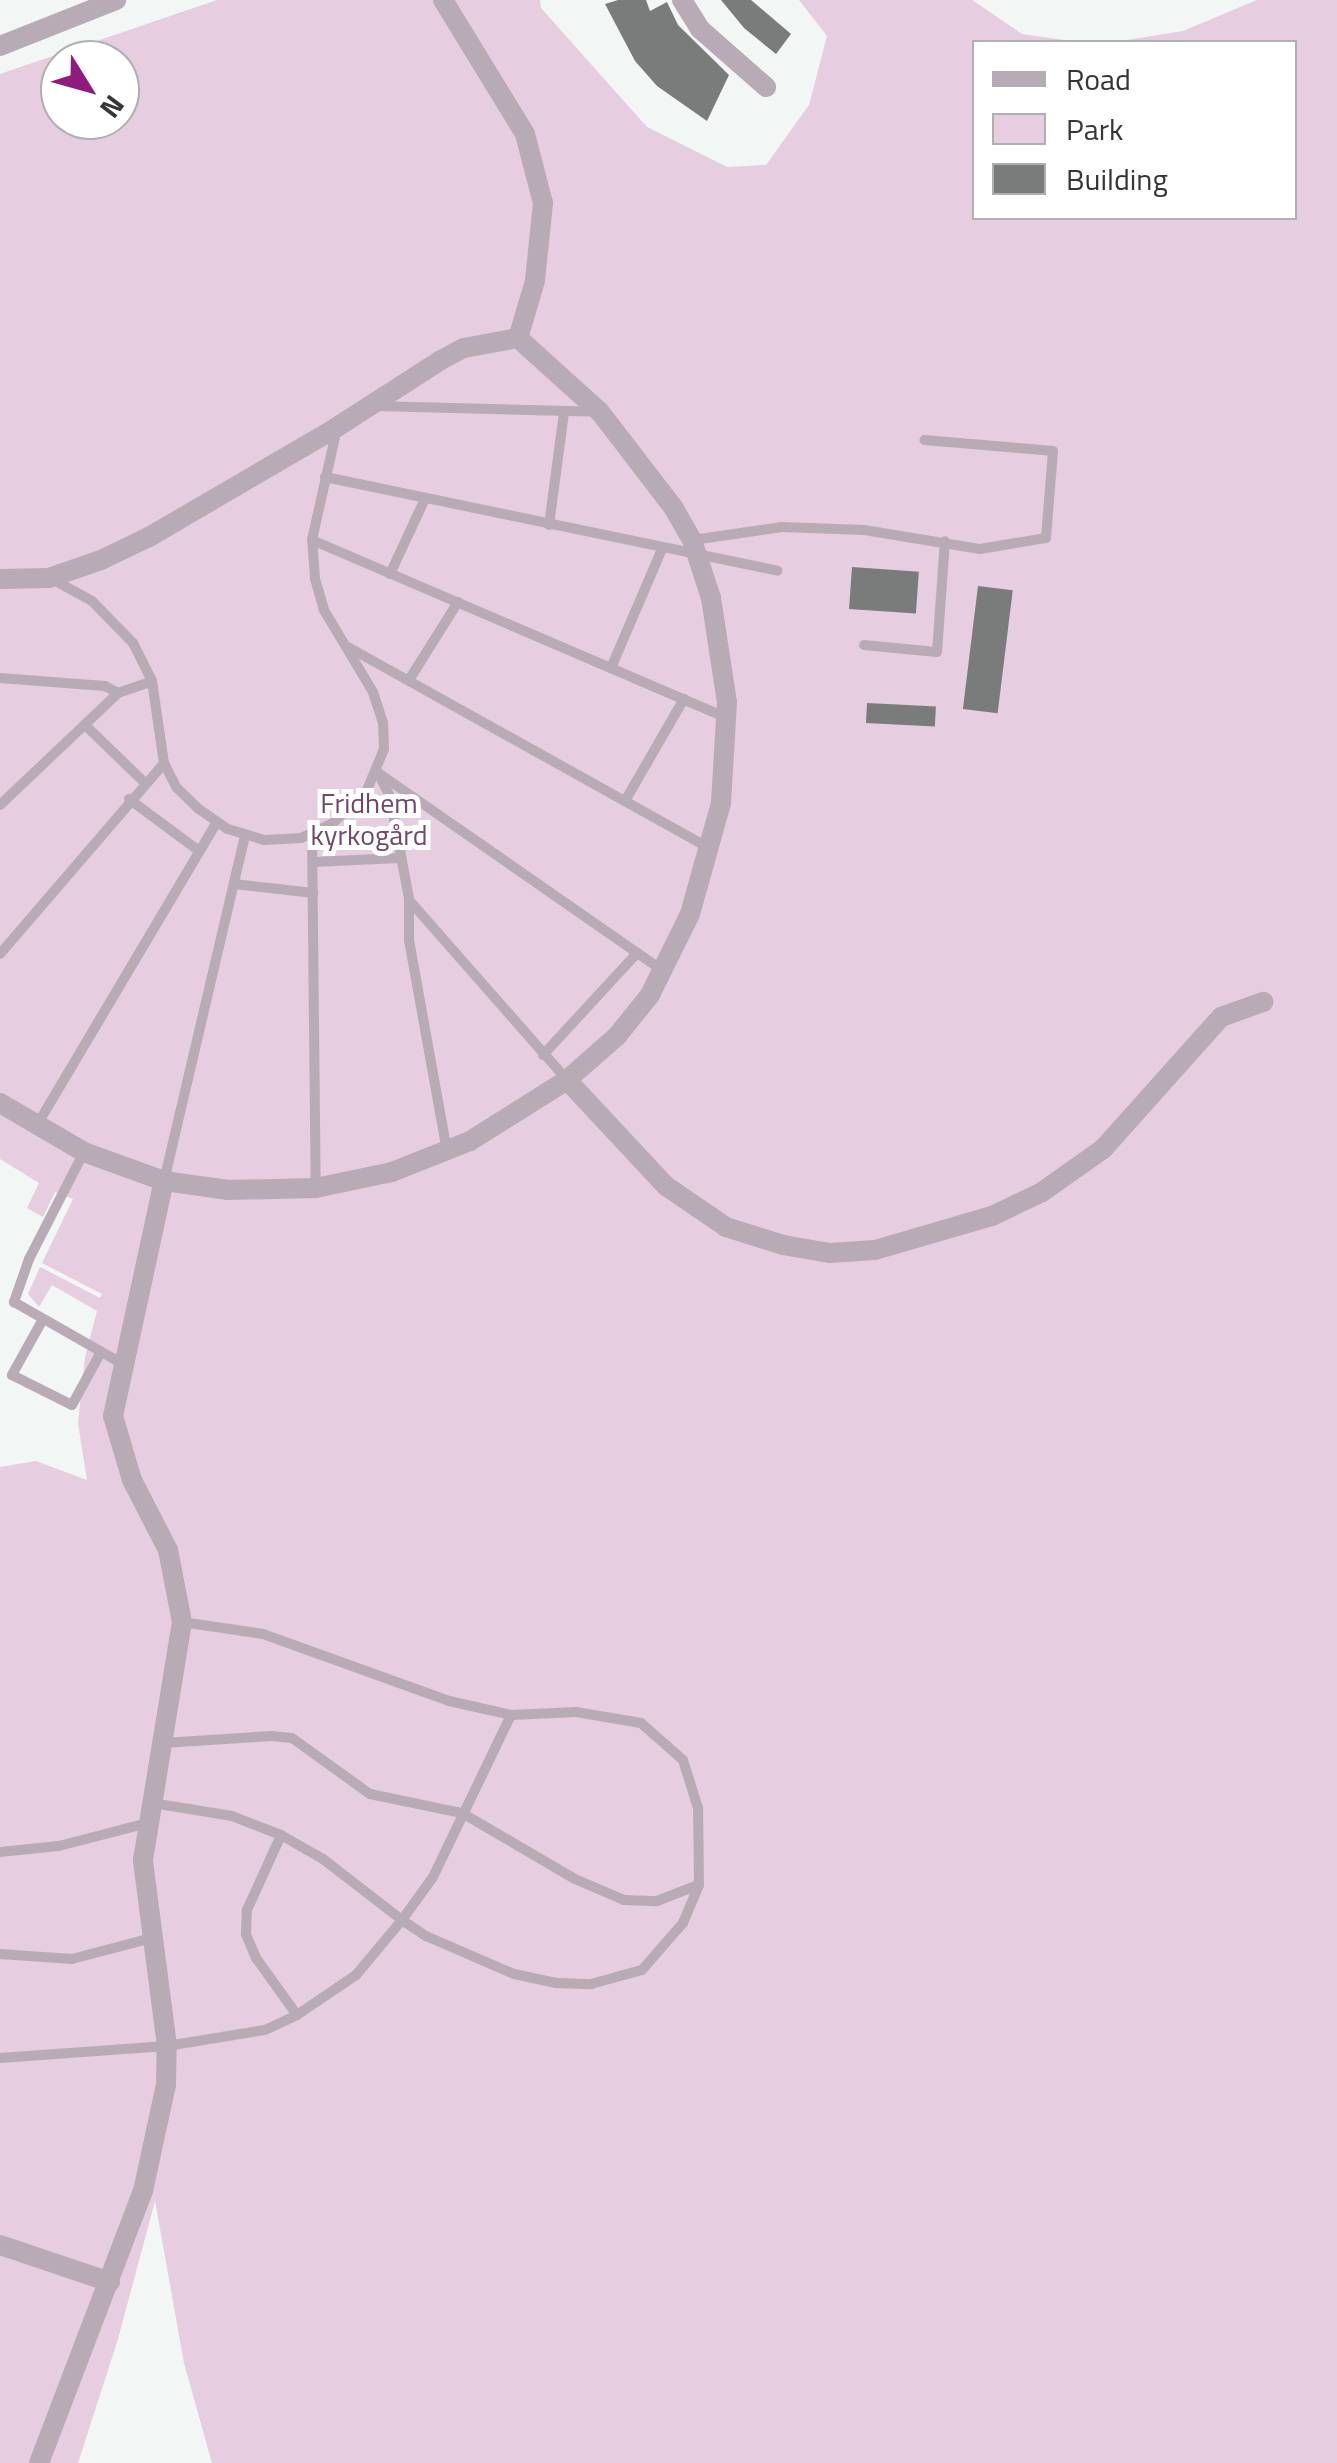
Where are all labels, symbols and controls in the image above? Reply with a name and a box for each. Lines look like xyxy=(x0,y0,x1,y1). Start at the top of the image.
north arrow xyxy=(40,40,140,140)
legend xyxy=(972,40,1297,220)
text: Road xyxy=(1066,56,1131,102)
text: N xyxy=(90,86,136,128)
text: Park xyxy=(1066,106,1123,152)
text: Building xyxy=(1066,156,1168,202)
park label: Fridhem kyrkogård xyxy=(310,786,428,852)

